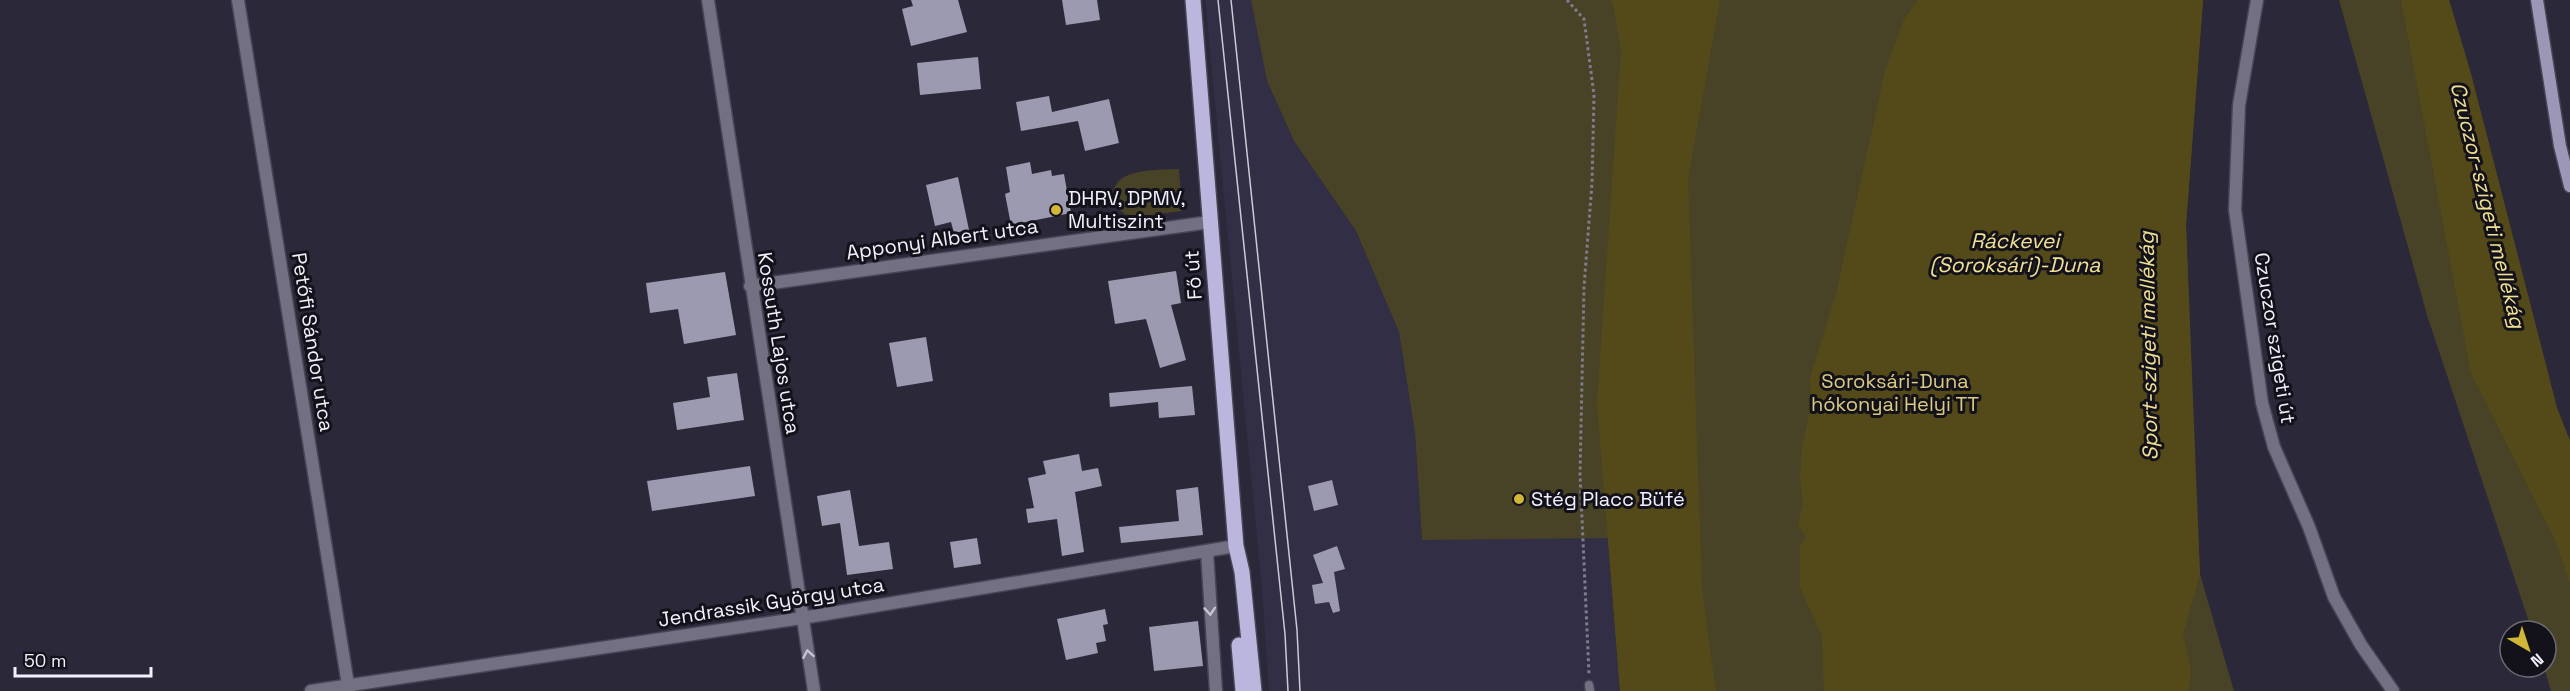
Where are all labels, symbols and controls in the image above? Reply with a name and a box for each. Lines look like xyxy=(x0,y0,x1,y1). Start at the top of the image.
water label: Czuczor-szigeti mellékág xyxy=(2444,79,2532,332)
place label: DHRV, DPMV, Multiszint xyxy=(1068,185,1186,234)
marker: DHRV, DPMV, Multiszint xyxy=(1049,203,1063,217)
street label: Apponyi Albert utca xyxy=(844,213,1040,265)
water label: Ráckevei (Soroksári)-Duna xyxy=(1930,227,2101,278)
water label: Sport-szigeti mellékág xyxy=(2132,230,2163,461)
street label: Fő út xyxy=(1178,249,1208,301)
street label: Kossuth Lajos utca xyxy=(752,250,806,436)
street label: Petőfi Sándor utca xyxy=(286,251,340,433)
street label: Czuczor szigeti út xyxy=(2249,251,2301,425)
park label: Soroksári-Duna hókonyai Helyi TT xyxy=(1811,368,1979,417)
place label: Stég Placc Büfé xyxy=(1531,486,1685,512)
marker: Stég Placc Büfé xyxy=(1512,492,1526,506)
street label: Jendrassik György utca xyxy=(656,571,886,633)
one-way arrow xyxy=(1204,606,1217,615)
north arrow xyxy=(2498,619,2558,679)
scale bar xyxy=(15,640,152,678)
text: 50 m xyxy=(24,649,66,672)
text: N xyxy=(2526,649,2548,672)
one-way arrow xyxy=(802,650,815,660)

